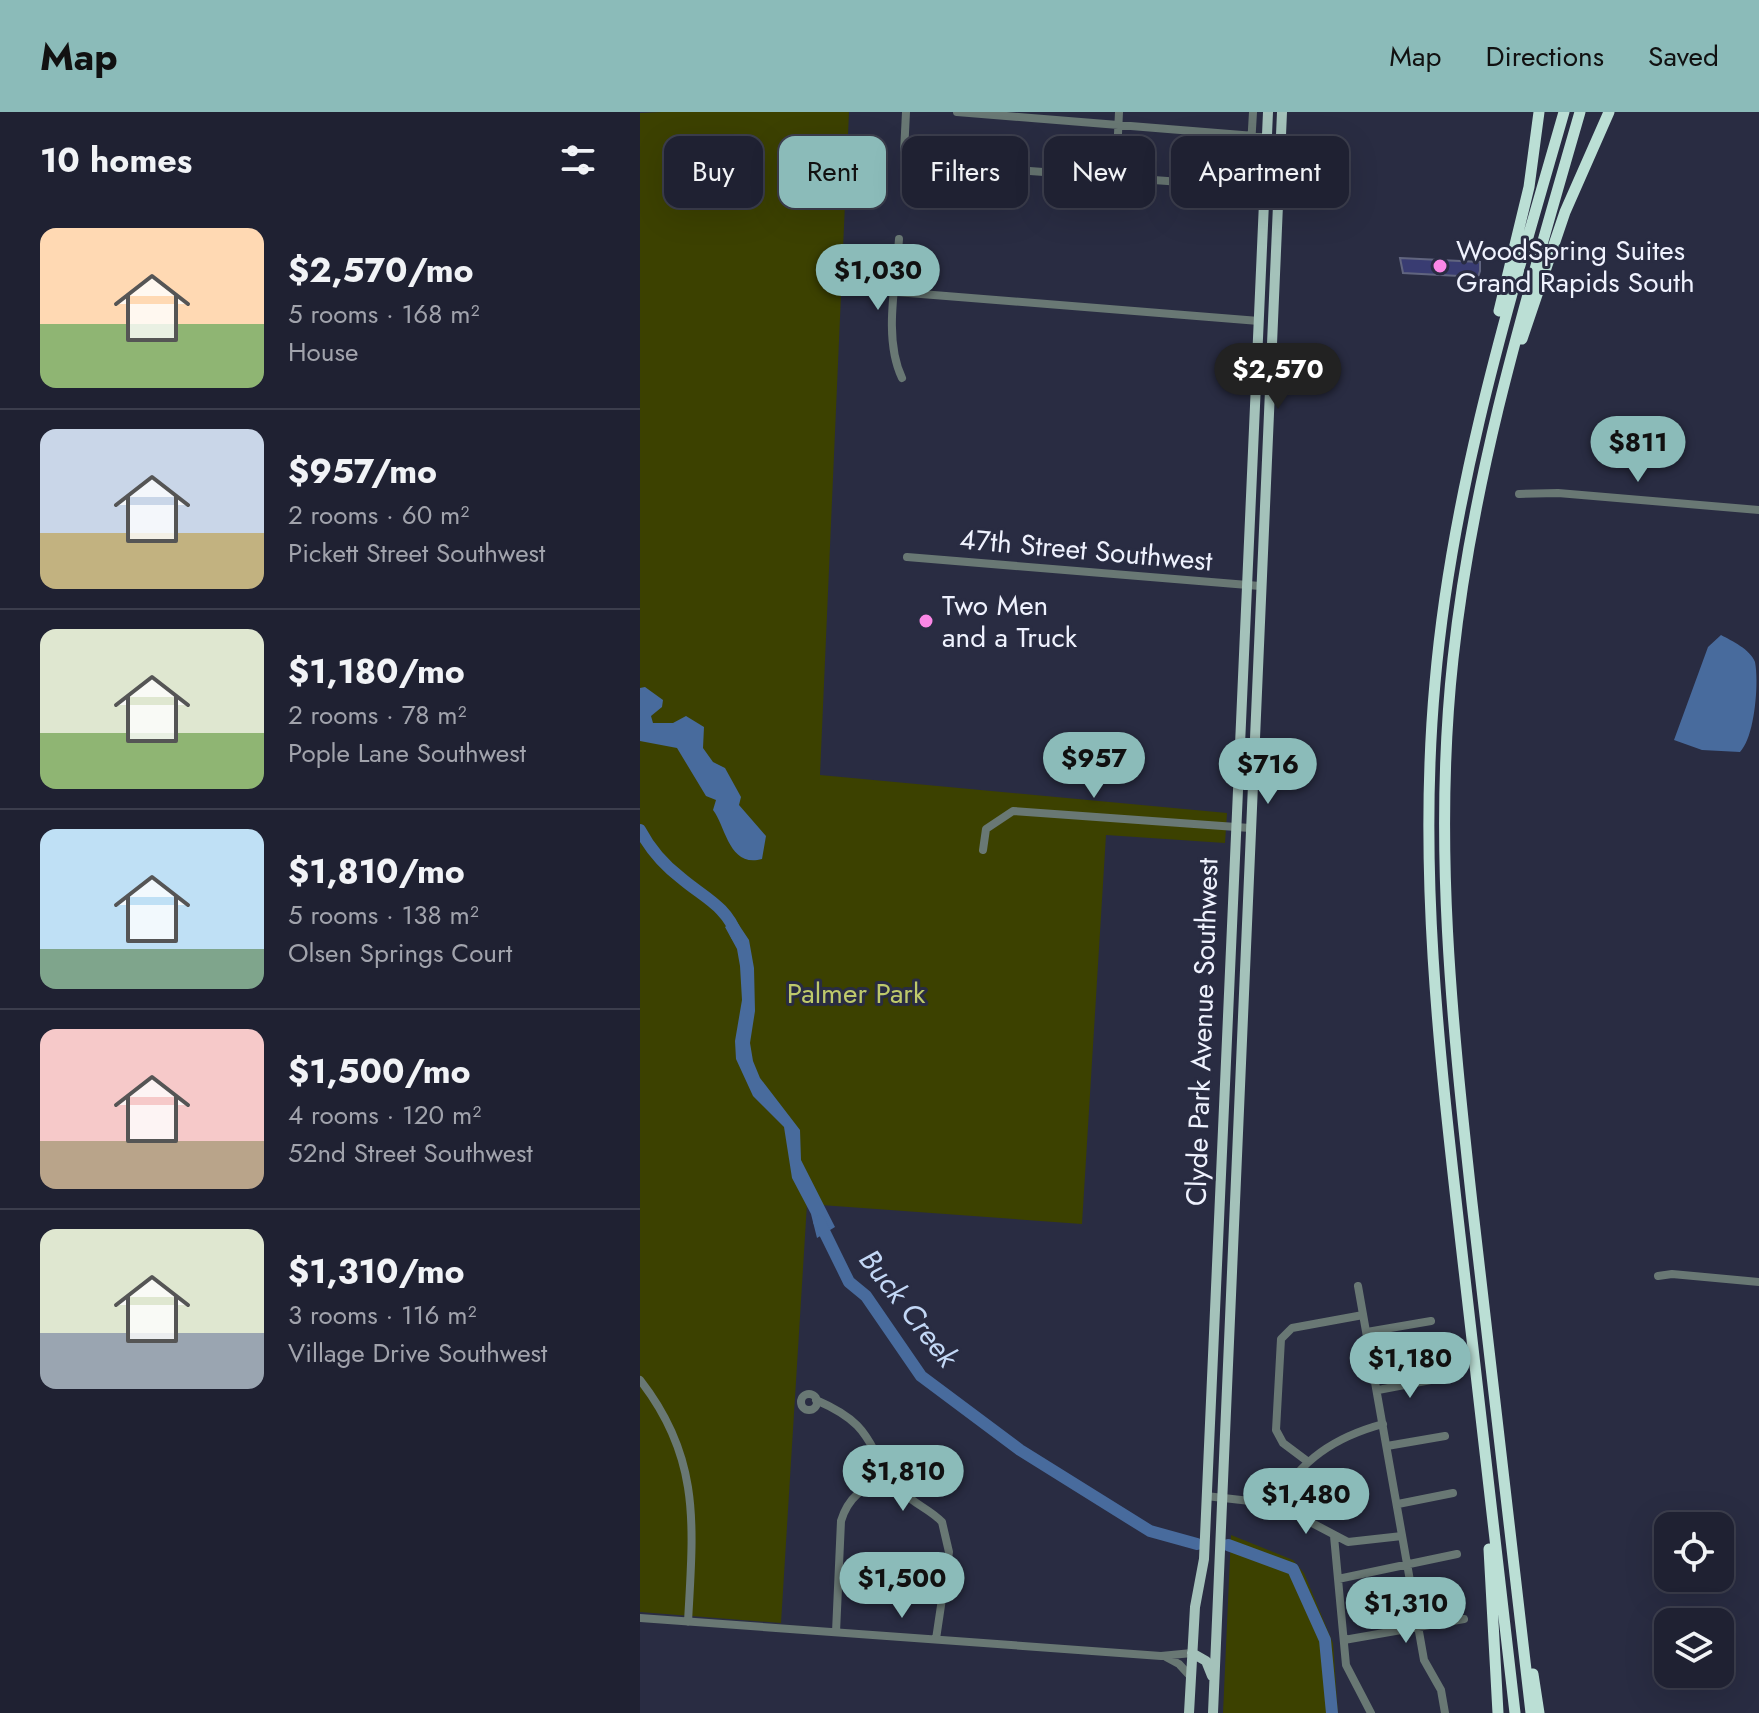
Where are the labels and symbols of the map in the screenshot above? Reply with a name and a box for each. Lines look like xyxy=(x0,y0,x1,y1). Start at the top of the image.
place label: WoodSpring Suites Grand Rapids South xyxy=(1456,230,1695,303)
pin: $1,030 xyxy=(813,244,943,312)
marker: WoodSpring Suites Grand Rapids South xyxy=(1431,257,1449,275)
pin: $2,570 xyxy=(1213,343,1343,411)
pin: $811 xyxy=(1591,416,1685,484)
street label: 47th Street Southwest xyxy=(958,519,1214,582)
place label: Two Men and a Truck xyxy=(942,585,1078,658)
marker: Two Men and a Truck xyxy=(917,612,935,630)
pin: $957 xyxy=(1047,732,1141,800)
pin: $716 xyxy=(1221,738,1315,806)
street label: Clyde Park Avenue Southwest xyxy=(1175,857,1229,1207)
park label: Palmer Park xyxy=(787,973,926,1014)
water label: Buck Creek xyxy=(849,1240,970,1377)
pin: $1,180 xyxy=(1345,1332,1475,1400)
pin: $1,810 xyxy=(838,1445,968,1513)
pin: $1,480 xyxy=(1241,1468,1371,1536)
pin: $1,500 xyxy=(837,1552,967,1620)
pin: $1,310 xyxy=(1341,1577,1471,1645)

